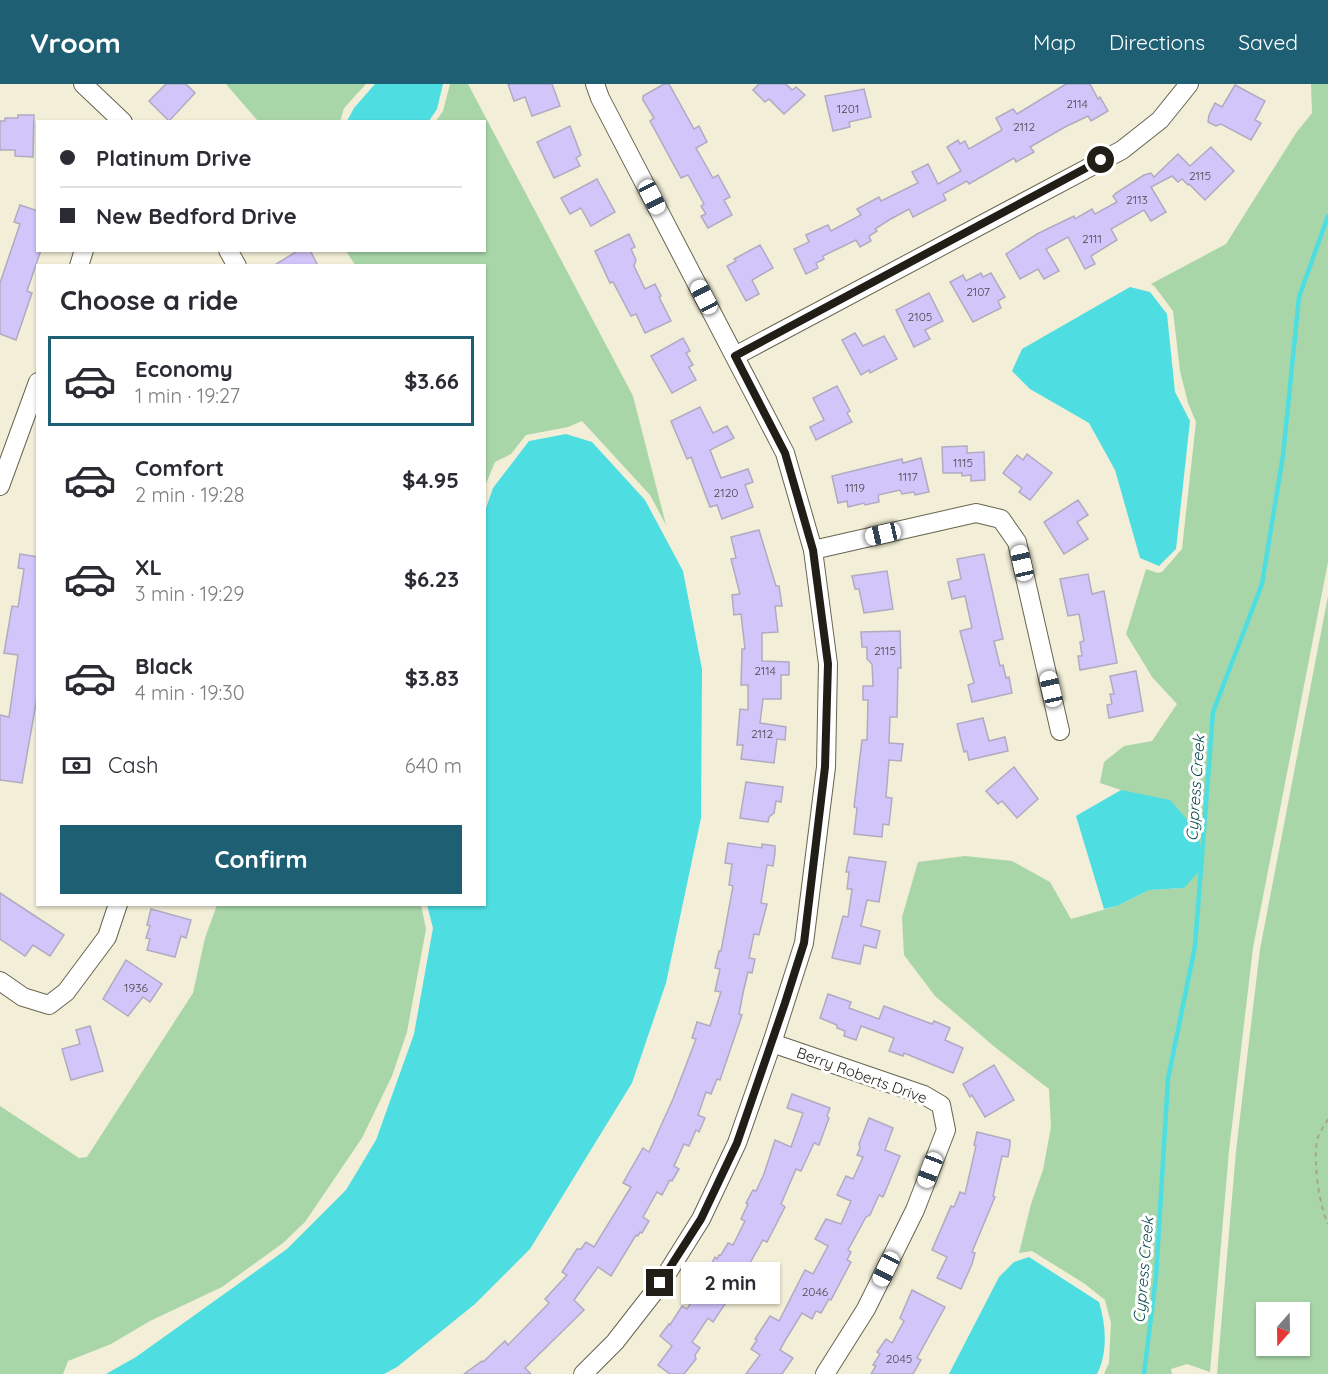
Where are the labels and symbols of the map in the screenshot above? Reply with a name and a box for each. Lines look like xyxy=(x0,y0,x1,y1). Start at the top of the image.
house number: 2114 xyxy=(1066,96,1088,111)
house number: 1201 xyxy=(837,101,859,116)
house number: 2112 xyxy=(1013,119,1035,134)
route start xyxy=(1087,146,1114,173)
house number: 2115 xyxy=(1189,168,1211,183)
car xyxy=(636,177,668,217)
house number: 2113 xyxy=(1126,192,1148,207)
house number: 2111 xyxy=(1082,231,1102,246)
car xyxy=(688,277,720,317)
house number: 2107 xyxy=(966,284,990,299)
house number: 2105 xyxy=(908,309,932,324)
house number: 1115 xyxy=(953,455,973,470)
house number: 1117 xyxy=(898,469,918,484)
house number: 1119 xyxy=(845,480,865,495)
house number: 2120 xyxy=(714,485,738,500)
car xyxy=(863,521,903,547)
car xyxy=(1009,543,1035,583)
house number: 2115 xyxy=(874,643,896,658)
house number: 2114 xyxy=(754,663,776,678)
car xyxy=(1038,669,1064,709)
house number: 2112 xyxy=(751,726,773,741)
water label: Cypress Creek xyxy=(1181,733,1209,842)
house number: 1936 xyxy=(124,980,148,995)
street label: Berry Roberts Drive xyxy=(794,1043,930,1107)
car xyxy=(915,1150,945,1190)
water label: Cypress Creek xyxy=(1128,1215,1158,1324)
car xyxy=(870,1249,902,1289)
callout: 2 min xyxy=(681,1262,780,1304)
route end xyxy=(646,1269,673,1296)
house number: 2046 xyxy=(802,1284,829,1299)
north arrow xyxy=(1256,1302,1310,1356)
house number: 2045 xyxy=(886,1351,912,1366)

